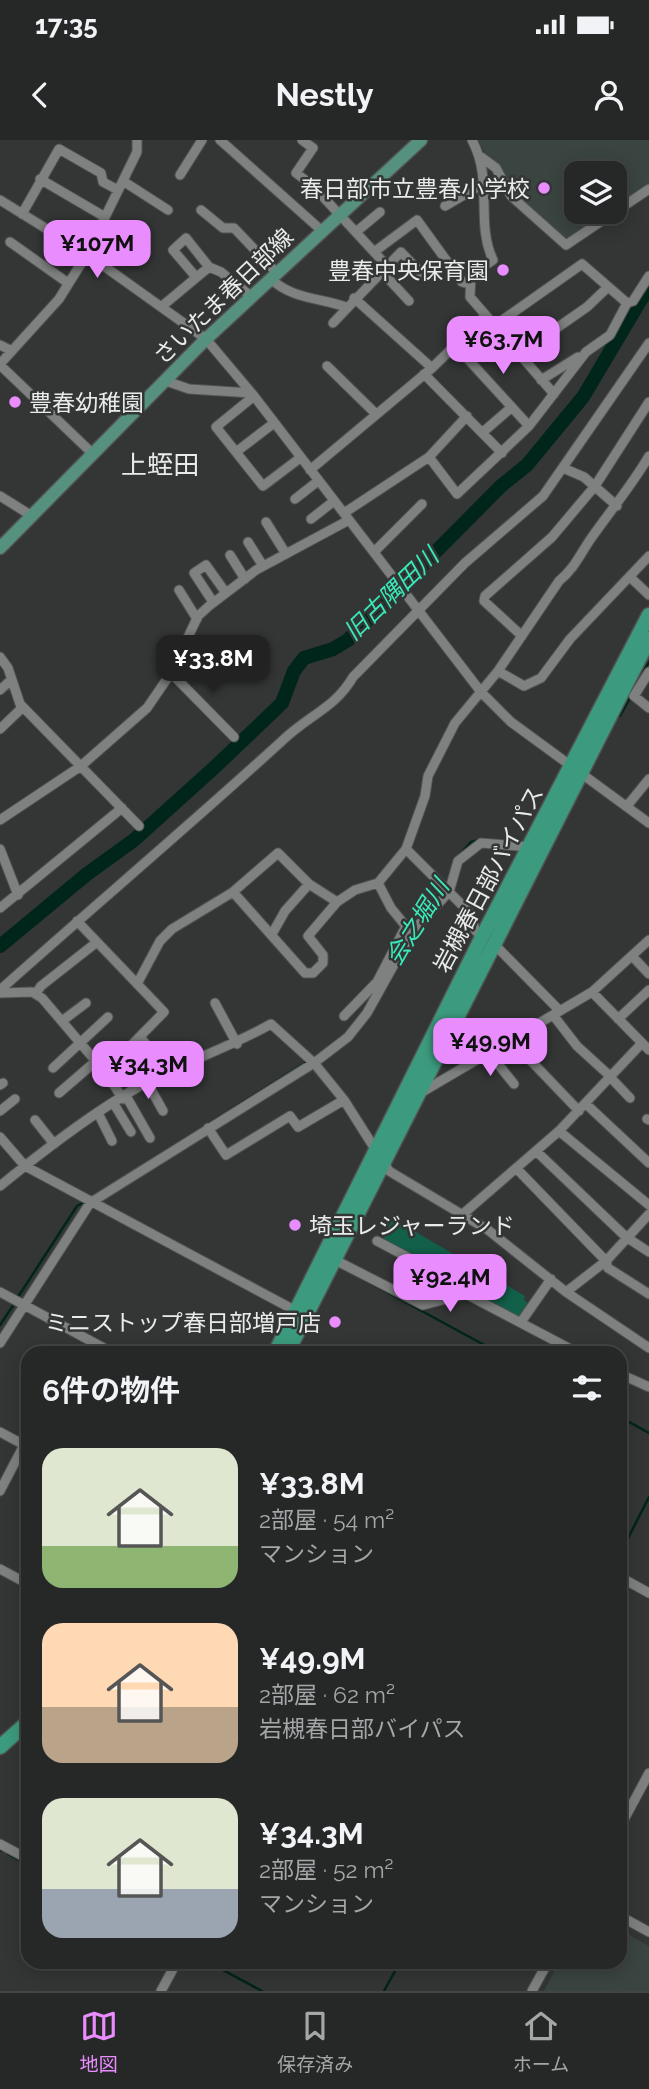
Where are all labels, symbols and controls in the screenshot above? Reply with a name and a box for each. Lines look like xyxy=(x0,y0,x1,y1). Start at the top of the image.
text: 17:35 xyxy=(35,10,98,40)
icon: back xyxy=(21,76,59,114)
text: Nestly xyxy=(275,76,374,113)
icon: person xyxy=(590,76,628,114)
map controls xyxy=(564,161,627,224)
button: layers xyxy=(564,161,627,224)
place label: 春日部市立豊春小学校 xyxy=(300,175,530,202)
marker: 春日部市立豊春小学校 xyxy=(536,180,552,196)
pin: ¥107M xyxy=(48,220,146,280)
street label: さいたま春日部線 xyxy=(148,223,298,369)
text: ¥107M xyxy=(60,229,134,256)
place label: 豊春中央保育園 xyxy=(328,257,489,284)
marker: 豊春中央保育園 xyxy=(495,262,511,278)
pin: ¥63.7M xyxy=(446,316,560,376)
text: ¥63.7M xyxy=(463,325,543,352)
place label: 豊春幼稚園 xyxy=(29,389,144,416)
marker: 豊春幼稚園 xyxy=(7,394,23,410)
district label: 上蛭田 xyxy=(121,450,199,480)
water label: 旧古隅田川 xyxy=(338,540,446,646)
pin: ¥33.8M xyxy=(156,636,270,695)
text: ¥33.8M xyxy=(172,644,254,671)
street label: 岩槻春日部バイパス xyxy=(428,781,548,977)
water label: 会之堀川 xyxy=(379,871,456,970)
pin: ¥49.9M xyxy=(433,1018,547,1078)
text: ¥49.9M xyxy=(449,1027,531,1054)
pin: ¥34.3M xyxy=(91,1042,205,1101)
text: ¥34.3M xyxy=(108,1050,188,1077)
place label: 埼玉レジャーランド xyxy=(309,1212,515,1239)
marker: 埼玉レジャーランド xyxy=(287,1217,303,1233)
pin: ¥92.4M xyxy=(393,1254,507,1314)
text: ¥92.4M xyxy=(409,1263,491,1290)
place label: ミニストップ春日部増戸店 xyxy=(45,1309,321,1336)
marker: ミニストップ春日部増戸店 xyxy=(327,1314,343,1330)
icon: filters xyxy=(568,1369,606,1407)
text: 6件の物件 xyxy=(42,1373,180,1408)
text: ¥33.8M xyxy=(259,1466,365,1501)
icon: home xyxy=(98,1476,182,1560)
text: 2部屋 · 54 m² xyxy=(259,1506,394,1533)
text: マンション xyxy=(259,1540,374,1567)
text: ¥49.9M xyxy=(259,1641,366,1676)
icon: home xyxy=(98,1651,182,1735)
text: 2部屋 · 62 m² xyxy=(259,1681,395,1708)
text: 岩槻春日部バイパス xyxy=(259,1715,466,1742)
text: ¥34.3M xyxy=(259,1816,364,1851)
icon: home xyxy=(98,1826,182,1910)
text: 2部屋 · 52 m² xyxy=(259,1856,394,1883)
text: マンション xyxy=(259,1890,374,1917)
tab: 地図 xyxy=(80,2007,118,2076)
tab: 保存済み xyxy=(277,2007,353,2076)
tab: ホーム xyxy=(513,2007,569,2076)

